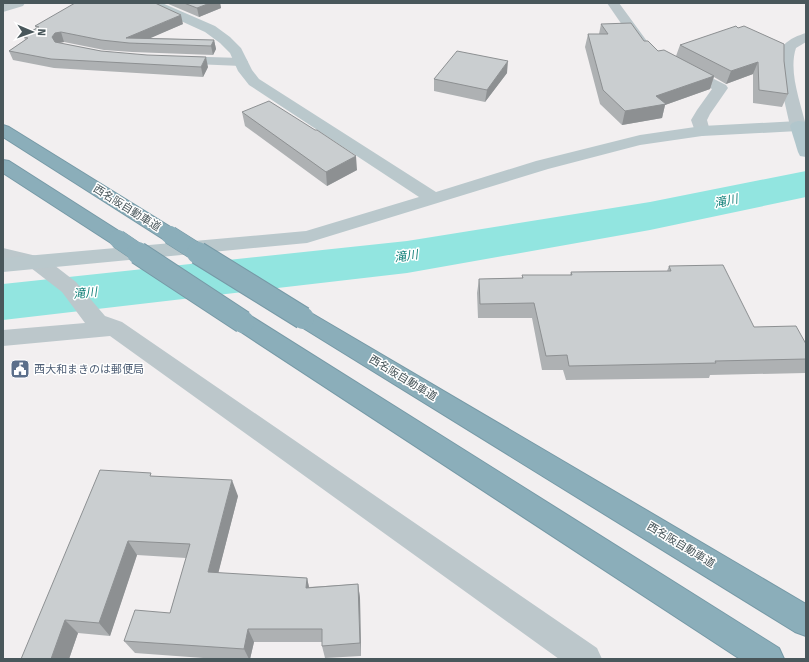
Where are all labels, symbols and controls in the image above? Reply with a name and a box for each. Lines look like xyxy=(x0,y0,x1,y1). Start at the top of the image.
north arrow xyxy=(12,12,52,52)
text: N xyxy=(35,28,48,36)
street label: 西名阪自動車道 xyxy=(91,182,163,234)
water label: 滝川 xyxy=(713,191,741,210)
water label: 滝川 xyxy=(393,247,421,265)
water label: 滝川 xyxy=(72,285,100,301)
street label: 西名阪自動車道 xyxy=(367,353,439,403)
public building icon: 西大和まきのは郵便局 xyxy=(9,358,31,380)
place label: 西大和まきのは郵便局 xyxy=(34,363,144,376)
street label: 西名阪自動車道 xyxy=(645,520,717,570)

